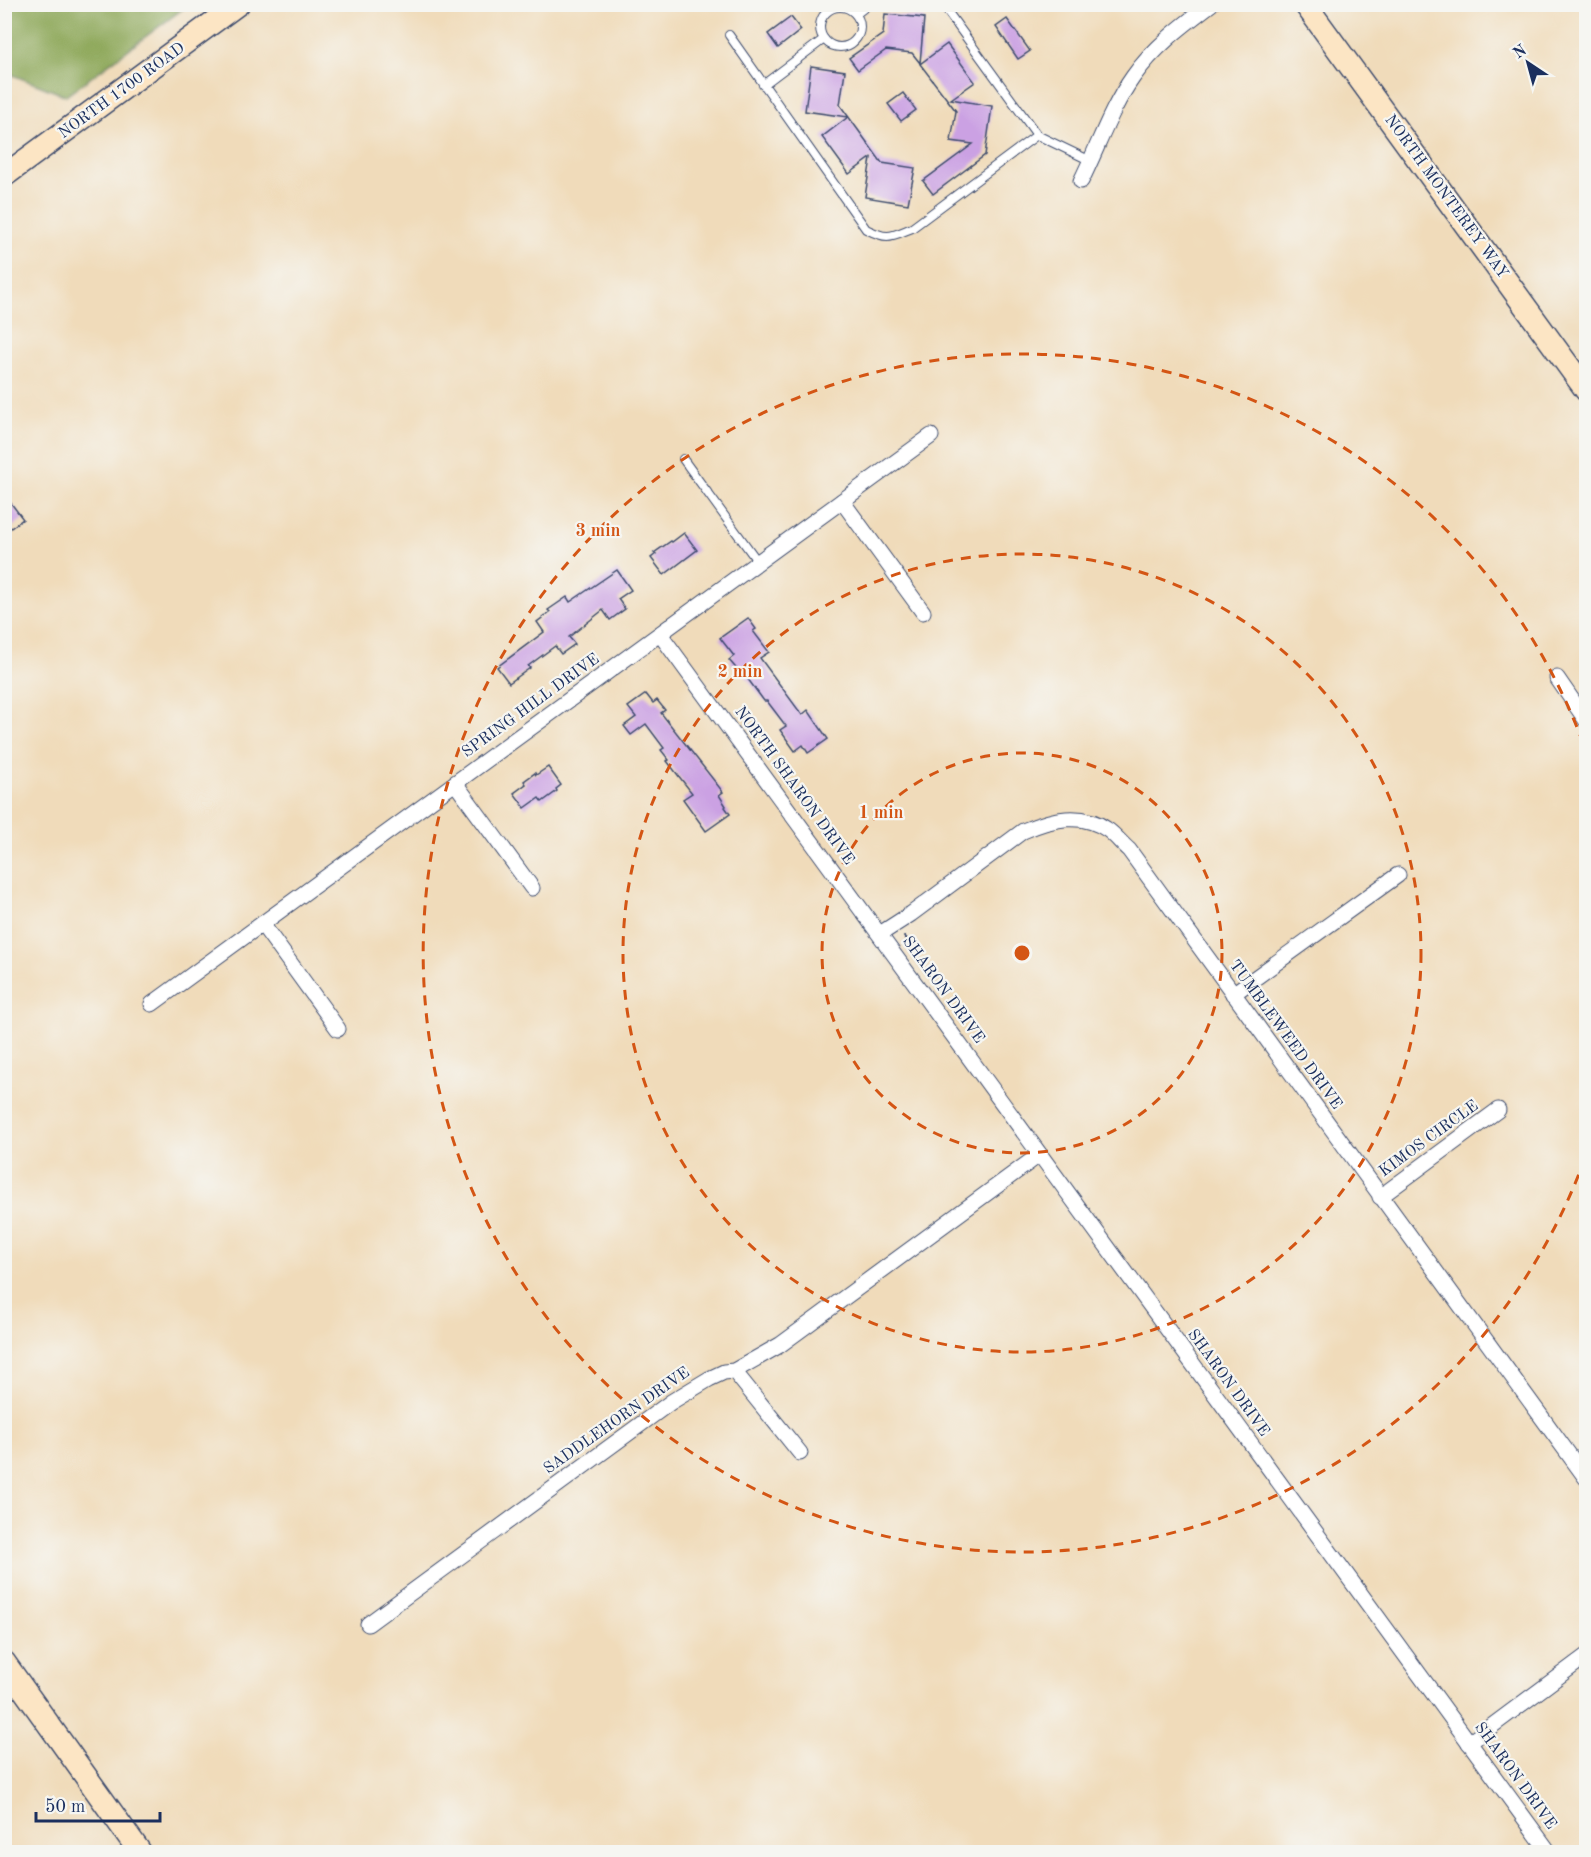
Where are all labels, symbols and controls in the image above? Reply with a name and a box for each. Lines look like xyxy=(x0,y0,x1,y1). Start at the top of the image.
north arrow xyxy=(1498,33,1558,93)
street label: NORTH 1700 ROAD xyxy=(56,40,188,142)
text: N xyxy=(1511,42,1531,63)
street label: NORTH MONTEREY WAY xyxy=(1381,112,1511,282)
text: 3 min xyxy=(575,522,621,540)
street label: SPRING HILL DRIVE xyxy=(459,651,603,761)
text: 2 min xyxy=(717,663,763,681)
street label: NORTH SHARON DRIVE xyxy=(731,704,857,868)
text: 1 min xyxy=(858,804,904,822)
street label: SHARON DRIVE xyxy=(899,934,987,1046)
centre of rings xyxy=(1012,943,1032,963)
street label: TUMBLEWEED DRIVE xyxy=(1226,958,1344,1112)
street label: KIMOS CIRCLE xyxy=(1376,1098,1482,1180)
street label: SHARON DRIVE xyxy=(1184,1327,1272,1439)
street label: SADDLEHORN DRIVE xyxy=(541,1364,693,1478)
street label: SHARON DRIVE xyxy=(1471,1720,1559,1832)
scale bar xyxy=(36,1785,160,1823)
text: 50 m xyxy=(45,1798,85,1816)

